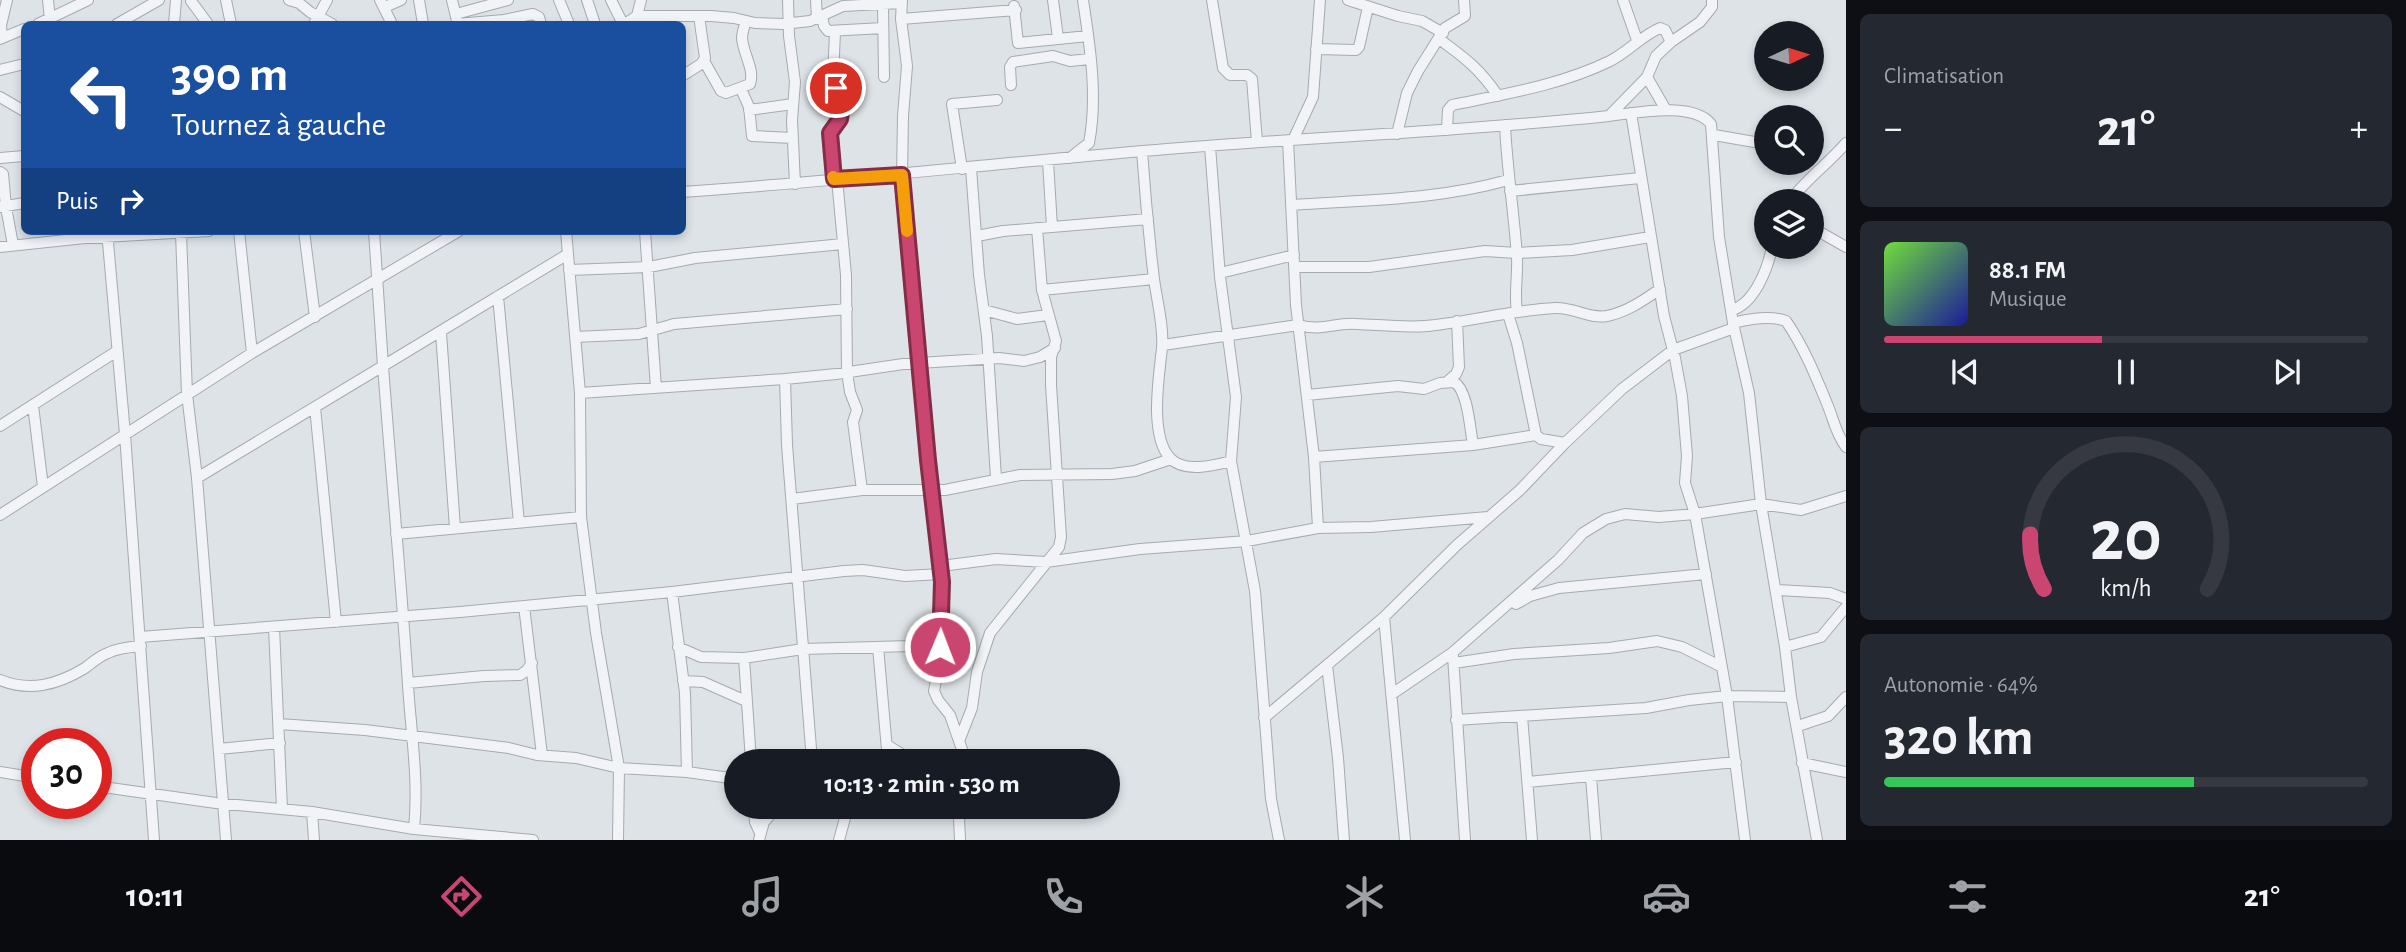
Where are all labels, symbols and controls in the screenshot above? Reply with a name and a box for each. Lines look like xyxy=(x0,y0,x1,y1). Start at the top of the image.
north arrow xyxy=(1754,21,1824,91)
map controls xyxy=(1754,21,1824,259)
icon: left xyxy=(56,49,147,140)
text: 390 m xyxy=(171,51,288,100)
pin xyxy=(806,58,866,118)
text: Climatisation xyxy=(1884,65,2004,88)
icon: arrive xyxy=(817,69,855,107)
text: 21° xyxy=(2097,103,2155,155)
button: search xyxy=(1754,105,1824,175)
text: Tournez à gauche xyxy=(171,109,386,141)
text: − xyxy=(1884,110,1902,148)
text: + xyxy=(2350,110,2368,148)
icon: right xyxy=(112,182,150,220)
text: Puis xyxy=(56,188,98,214)
button: layers xyxy=(1754,189,1824,259)
text: 88.1 FM xyxy=(1989,257,2066,283)
text: Musique xyxy=(1989,288,2067,311)
icon: previous xyxy=(1946,353,1984,391)
icon: pause xyxy=(2107,353,2145,391)
icon: next xyxy=(2268,353,2306,391)
text: 20 xyxy=(2090,502,2162,575)
text: km/h xyxy=(2100,576,2152,601)
position arrow xyxy=(903,610,977,684)
text: Autonomie · 64% xyxy=(1884,674,2038,697)
text: 320 km xyxy=(1884,712,2034,764)
speed limit sign: 30 xyxy=(21,728,112,819)
text: 10:13 · 2 min · 530 m xyxy=(824,771,1020,797)
icon: directions xyxy=(437,872,486,921)
icon: music xyxy=(738,872,787,921)
icon: phone xyxy=(1039,872,1088,921)
icon: climate xyxy=(1340,872,1389,921)
icon: car xyxy=(1642,872,1691,921)
icon: filters xyxy=(1943,872,1992,921)
text: 10:11 xyxy=(126,880,185,912)
text: 21° xyxy=(2244,880,2280,912)

